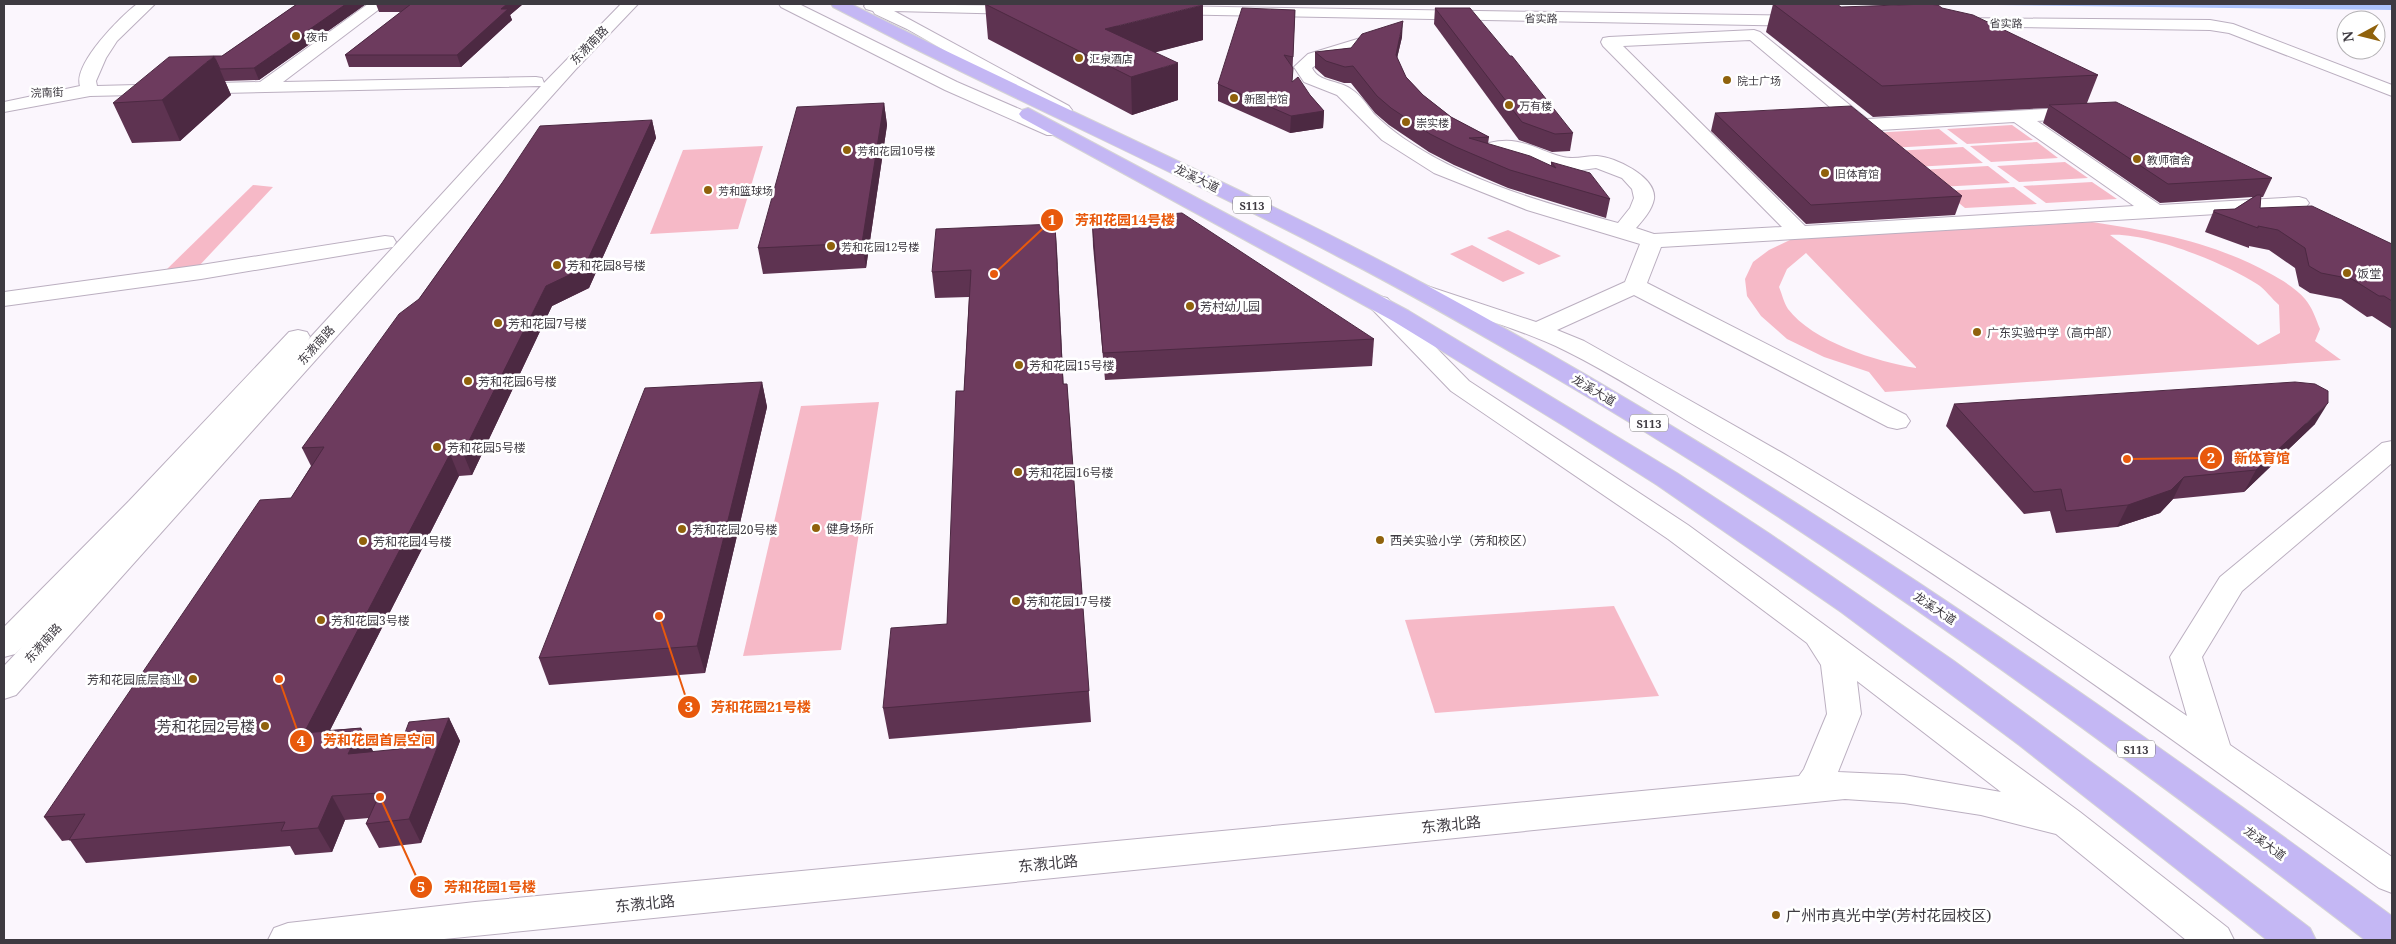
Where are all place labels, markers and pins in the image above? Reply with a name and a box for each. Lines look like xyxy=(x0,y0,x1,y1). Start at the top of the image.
place label: 夜市 xyxy=(306,29,328,44)
marker: 夜市 xyxy=(290,30,302,42)
place label: 汇泉酒店 xyxy=(1089,51,1133,66)
marker: 汇泉酒店 xyxy=(1073,52,1085,64)
place label: 院士广场 xyxy=(1737,73,1781,88)
marker: 院士广场 xyxy=(1721,74,1733,86)
place label: 新图书馆 xyxy=(1244,91,1288,106)
marker: 新图书馆 xyxy=(1228,92,1240,104)
place label: 万有楼 xyxy=(1519,98,1552,113)
marker: 万有楼 xyxy=(1503,99,1515,111)
place label: 崇实楼 xyxy=(1416,115,1449,130)
marker: 崇实楼 xyxy=(1400,116,1412,128)
place label: 芳和花园10号楼 xyxy=(857,143,935,158)
marker: 芳和花园10号楼 xyxy=(841,144,853,156)
place label: 教师宿舍 xyxy=(2147,152,2191,167)
marker: 教师宿舍 xyxy=(2131,153,2143,165)
place label: 旧体育馆 xyxy=(1835,166,1879,181)
marker: 旧体育馆 xyxy=(1819,167,1831,179)
place label: 芳和篮球场 xyxy=(718,183,773,198)
marker: 芳和篮球场 xyxy=(702,184,714,196)
callout: 芳和花园14号楼 xyxy=(1040,205,1185,234)
place label: 芳和花园12号楼 xyxy=(841,239,919,254)
marker: 芳和花园12号楼 xyxy=(825,240,837,252)
place label: 芳和花园8号楼 xyxy=(567,257,646,274)
marker: 芳和花园8号楼 xyxy=(551,259,563,271)
place label: 饭堂 xyxy=(2357,265,2381,282)
marker: 饭堂 xyxy=(2341,267,2353,279)
place label: 芳村幼儿园 xyxy=(1200,298,1260,315)
marker: 芳村幼儿园 xyxy=(1184,300,1196,312)
place label: 芳和花园7号楼 xyxy=(508,315,587,332)
marker: 芳和花园7号楼 xyxy=(492,317,504,329)
place label: 广东实验中学（高中部） xyxy=(1987,324,2119,341)
marker: 广东实验中学（高中部） xyxy=(1971,326,1983,338)
place label: 芳和花园15号楼 xyxy=(1029,357,1114,374)
marker: 芳和花园15号楼 xyxy=(1013,359,1025,371)
place label: 芳和花园6号楼 xyxy=(478,373,557,390)
marker: 芳和花园6号楼 xyxy=(462,375,474,387)
place label: 芳和花园5号楼 xyxy=(447,439,526,456)
marker: 芳和花园5号楼 xyxy=(431,441,443,453)
callout: 新体育馆 xyxy=(2199,443,2300,472)
place label: 芳和花园16号楼 xyxy=(1028,464,1113,481)
marker: 芳和花园16号楼 xyxy=(1012,466,1024,478)
place label: 健身场所 xyxy=(826,520,874,537)
place label: 芳和花园20号楼 xyxy=(692,521,777,538)
marker: 健身场所 xyxy=(810,522,822,534)
marker: 芳和花园20号楼 xyxy=(676,523,688,535)
place label: 西关实验小学（芳和校区） xyxy=(1390,532,1534,549)
place label: 芳和花园4号楼 xyxy=(373,533,452,550)
marker: 西关实验小学（芳和校区） xyxy=(1374,534,1386,546)
marker: 芳和花园4号楼 xyxy=(357,535,369,547)
place label: 芳和花园17号楼 xyxy=(1026,593,1111,610)
marker: 芳和花园17号楼 xyxy=(1010,595,1022,607)
place label: 芳和花园3号楼 xyxy=(331,612,410,629)
marker: 芳和花园3号楼 xyxy=(315,614,327,626)
place label: 芳和花园底层商业 xyxy=(87,671,183,688)
marker: 芳和花园底层商业 xyxy=(187,673,199,685)
callout: 芳和花园21号楼 xyxy=(677,693,821,722)
place label: 芳和花园2号楼 xyxy=(157,716,255,736)
marker: 芳和花园2号楼 xyxy=(259,720,271,732)
callout: 芳和花园首层空间 xyxy=(288,726,445,755)
callout: 芳和花园1号楼 xyxy=(409,872,545,901)
place label: 广州市真光中学(芳村花园校区) xyxy=(1786,905,1991,925)
marker: 广州市真光中学(芳村花园校区) xyxy=(1770,909,1782,921)

